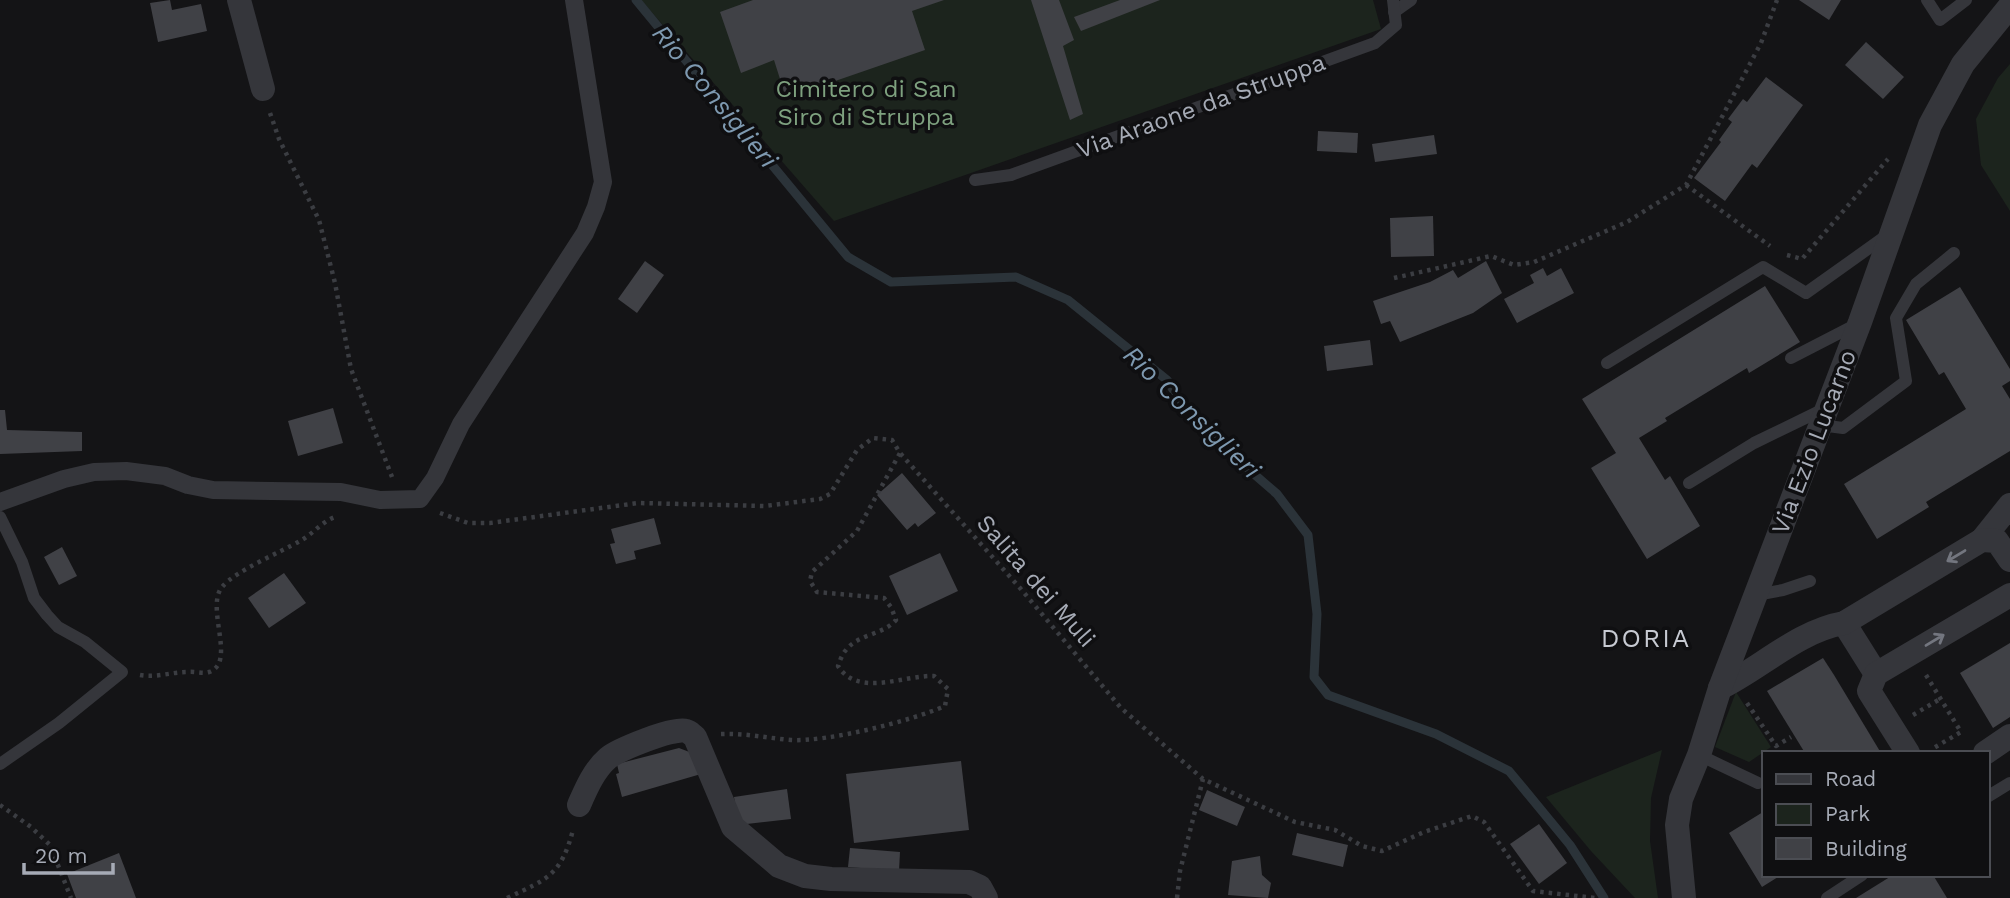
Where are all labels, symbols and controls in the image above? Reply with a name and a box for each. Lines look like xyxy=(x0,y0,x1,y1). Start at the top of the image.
water label: Rio Consiglieri xyxy=(646,18,784,175)
street label: Via Araone da Struppa xyxy=(1073,48,1329,164)
park label: Cimitero di San Siro di Struppa xyxy=(775,75,957,131)
water label: Rio Consiglieri xyxy=(1118,339,1267,485)
street label: Via Ezio Lucarno xyxy=(1766,346,1862,538)
street label: Salita dei Muli xyxy=(971,509,1101,653)
one-way arrow xyxy=(1947,549,1967,563)
district label: DORIA xyxy=(1601,623,1691,653)
one-way arrow xyxy=(1924,633,1944,647)
legend xyxy=(1762,751,1989,877)
text: Road xyxy=(1825,766,1876,791)
text: Park xyxy=(1825,801,1870,826)
scale bar xyxy=(24,832,114,876)
text: Building xyxy=(1825,836,1907,861)
text: 20 m xyxy=(35,843,87,868)

